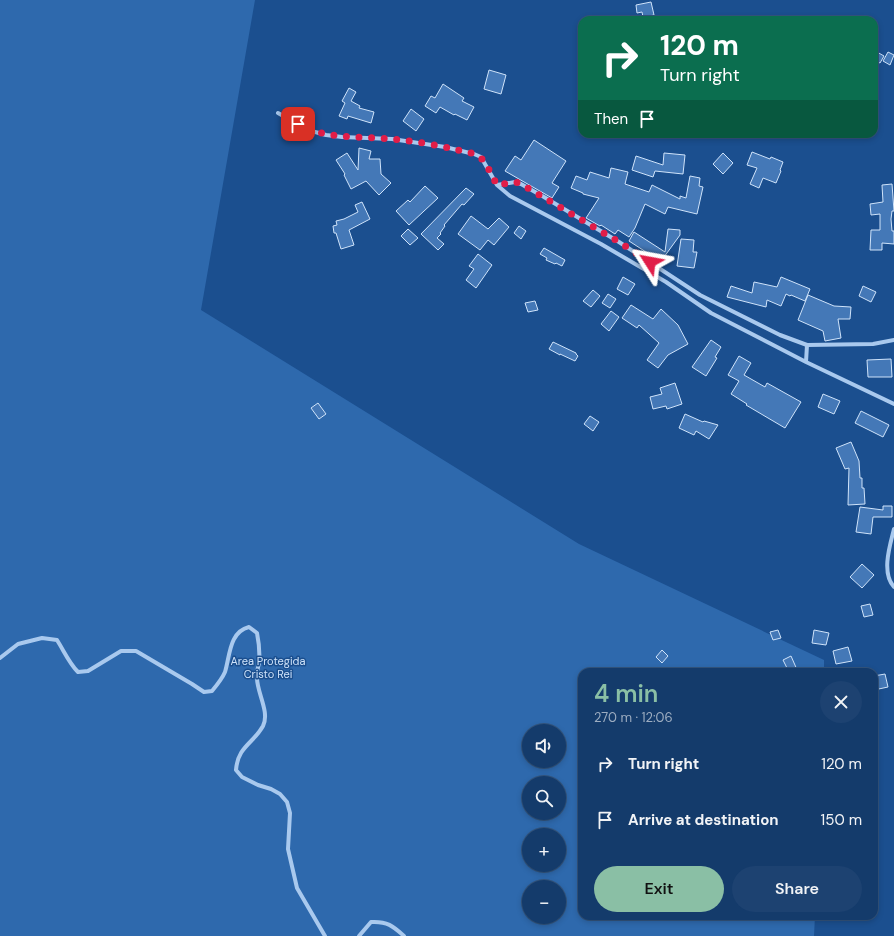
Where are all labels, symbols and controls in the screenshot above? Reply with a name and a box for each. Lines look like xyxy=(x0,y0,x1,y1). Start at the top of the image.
text: 120 m xyxy=(660,27,739,64)
icon: right xyxy=(594,32,646,84)
text: Turn right xyxy=(660,63,740,87)
pin xyxy=(281,107,315,141)
icon: arrive xyxy=(636,108,658,130)
text: Then xyxy=(594,109,628,129)
icon: arrive xyxy=(287,113,309,135)
position arrow xyxy=(629,241,671,283)
park label: Area Protegida Cristo Rei xyxy=(231,654,305,681)
text: 4 min xyxy=(594,678,658,709)
button: close xyxy=(820,681,862,723)
text: 270 m · 12:06 xyxy=(594,709,673,726)
map controls xyxy=(522,724,566,924)
button: sound xyxy=(522,724,566,768)
icon: right xyxy=(594,753,616,775)
text: Turn right xyxy=(628,754,699,774)
text: 120 m xyxy=(821,754,862,774)
button: search xyxy=(522,776,566,820)
icon: arrive xyxy=(594,809,616,831)
text: Arrive at destination xyxy=(628,810,779,830)
text: 150 m xyxy=(821,810,862,830)
button: + xyxy=(522,828,566,872)
button: Exit xyxy=(594,866,724,912)
button: Share xyxy=(732,866,862,912)
button: − xyxy=(522,880,566,924)

